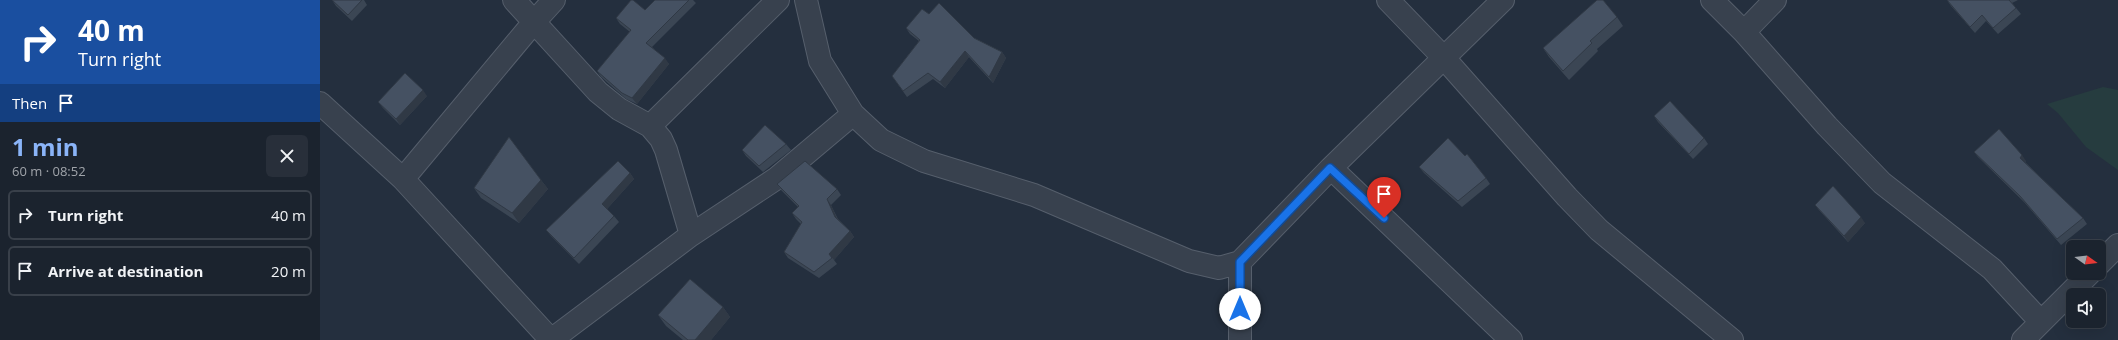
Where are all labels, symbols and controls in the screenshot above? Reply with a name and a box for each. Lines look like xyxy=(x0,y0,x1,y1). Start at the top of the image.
text: 40 m xyxy=(78,11,145,49)
icon: right xyxy=(12,16,64,68)
text: Turn right xyxy=(78,47,161,71)
icon: arrive xyxy=(55,92,77,114)
text: Then xyxy=(12,93,47,113)
text: 1 min xyxy=(12,130,79,163)
button: close xyxy=(266,135,308,177)
text: 60 m · 08:52 xyxy=(12,162,86,180)
pin xyxy=(1367,177,1401,218)
icon: arrive xyxy=(1373,183,1395,205)
icon: right xyxy=(14,204,36,226)
text: Turn right xyxy=(48,205,123,225)
text: 40 m xyxy=(271,205,306,225)
north arrow xyxy=(2066,240,2106,280)
map controls xyxy=(2066,240,2106,328)
icon: arrive xyxy=(14,260,36,282)
text: Arrive at destination xyxy=(48,261,203,281)
text: 20 m xyxy=(271,261,306,281)
position arrow xyxy=(1219,288,1261,330)
button: sound xyxy=(2066,288,2106,328)

